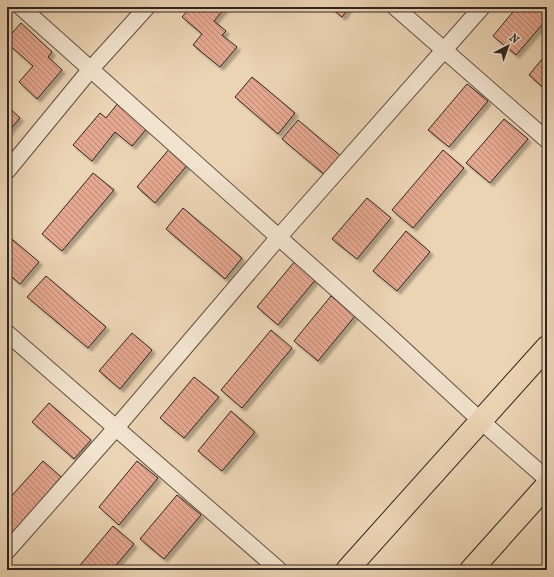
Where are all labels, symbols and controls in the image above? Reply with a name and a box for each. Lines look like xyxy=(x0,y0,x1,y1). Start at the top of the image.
north arrow xyxy=(488,26,528,66)
text: N xyxy=(507,31,522,47)

